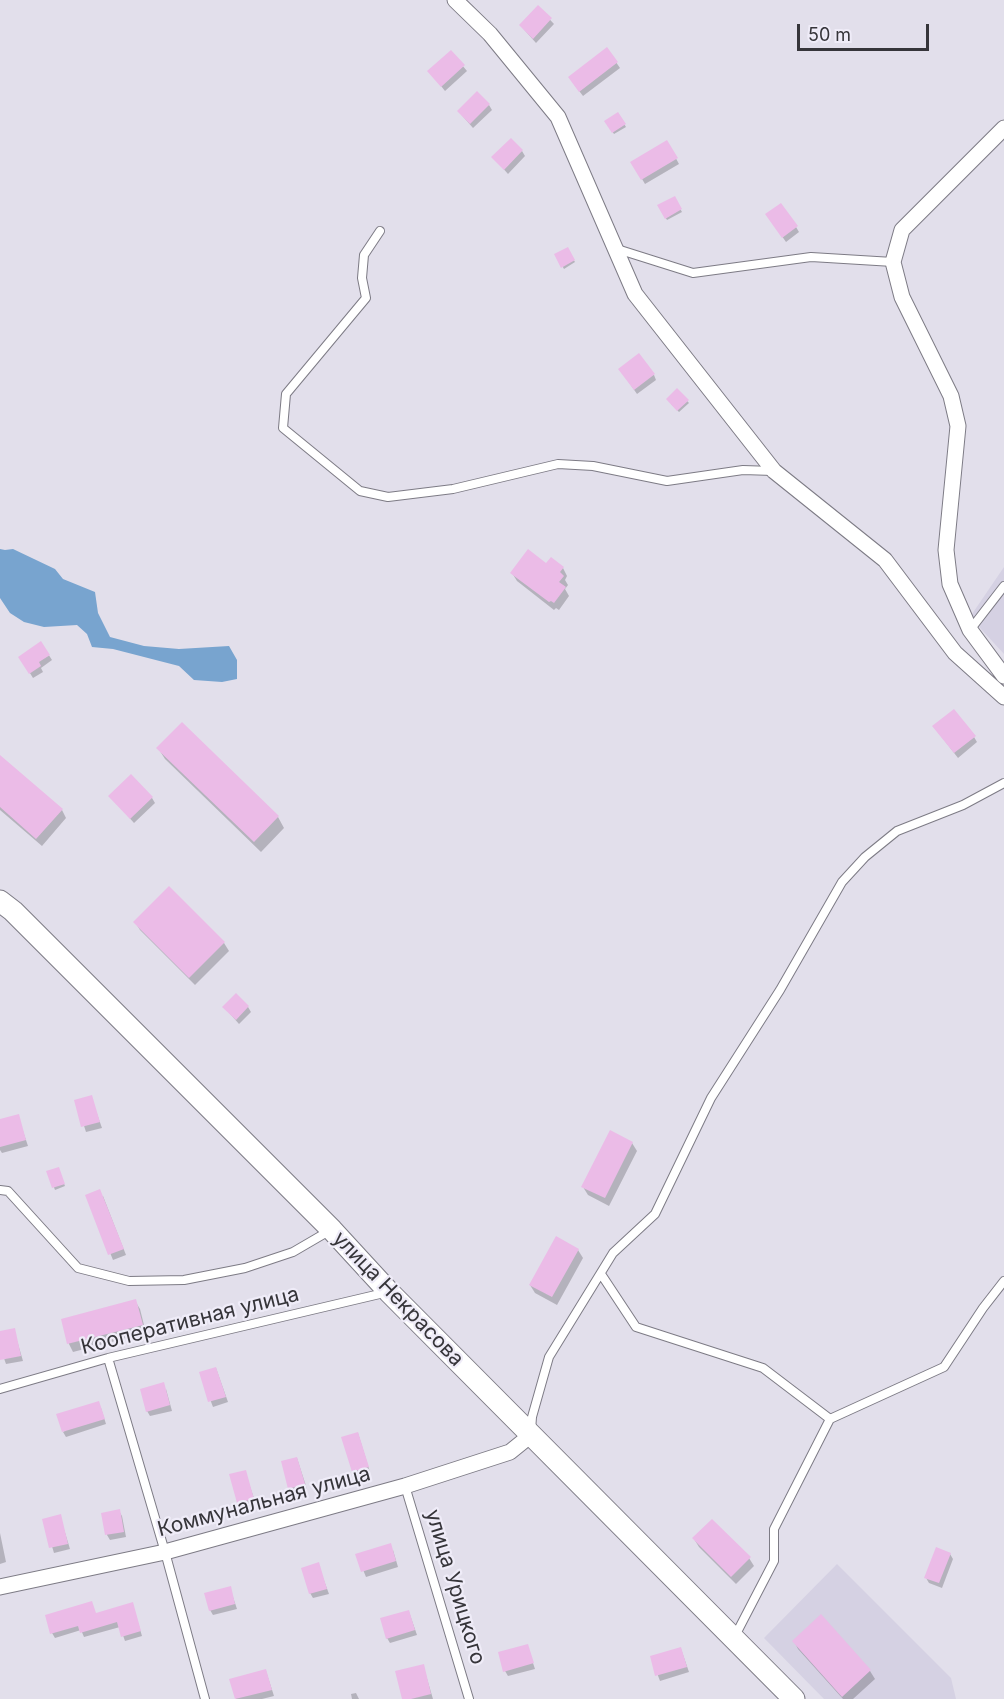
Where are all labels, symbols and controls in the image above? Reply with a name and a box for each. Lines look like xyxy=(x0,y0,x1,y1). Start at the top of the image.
scale bar xyxy=(800,12,932,50)
text: 50 m xyxy=(808,24,851,45)
street label: улица Некрасова xyxy=(327,1226,469,1372)
street label: Кооперативная улица xyxy=(78,1282,302,1360)
street label: Коммунальная улица xyxy=(155,1461,373,1543)
street label: улица Урицкого xyxy=(419,1506,491,1668)

